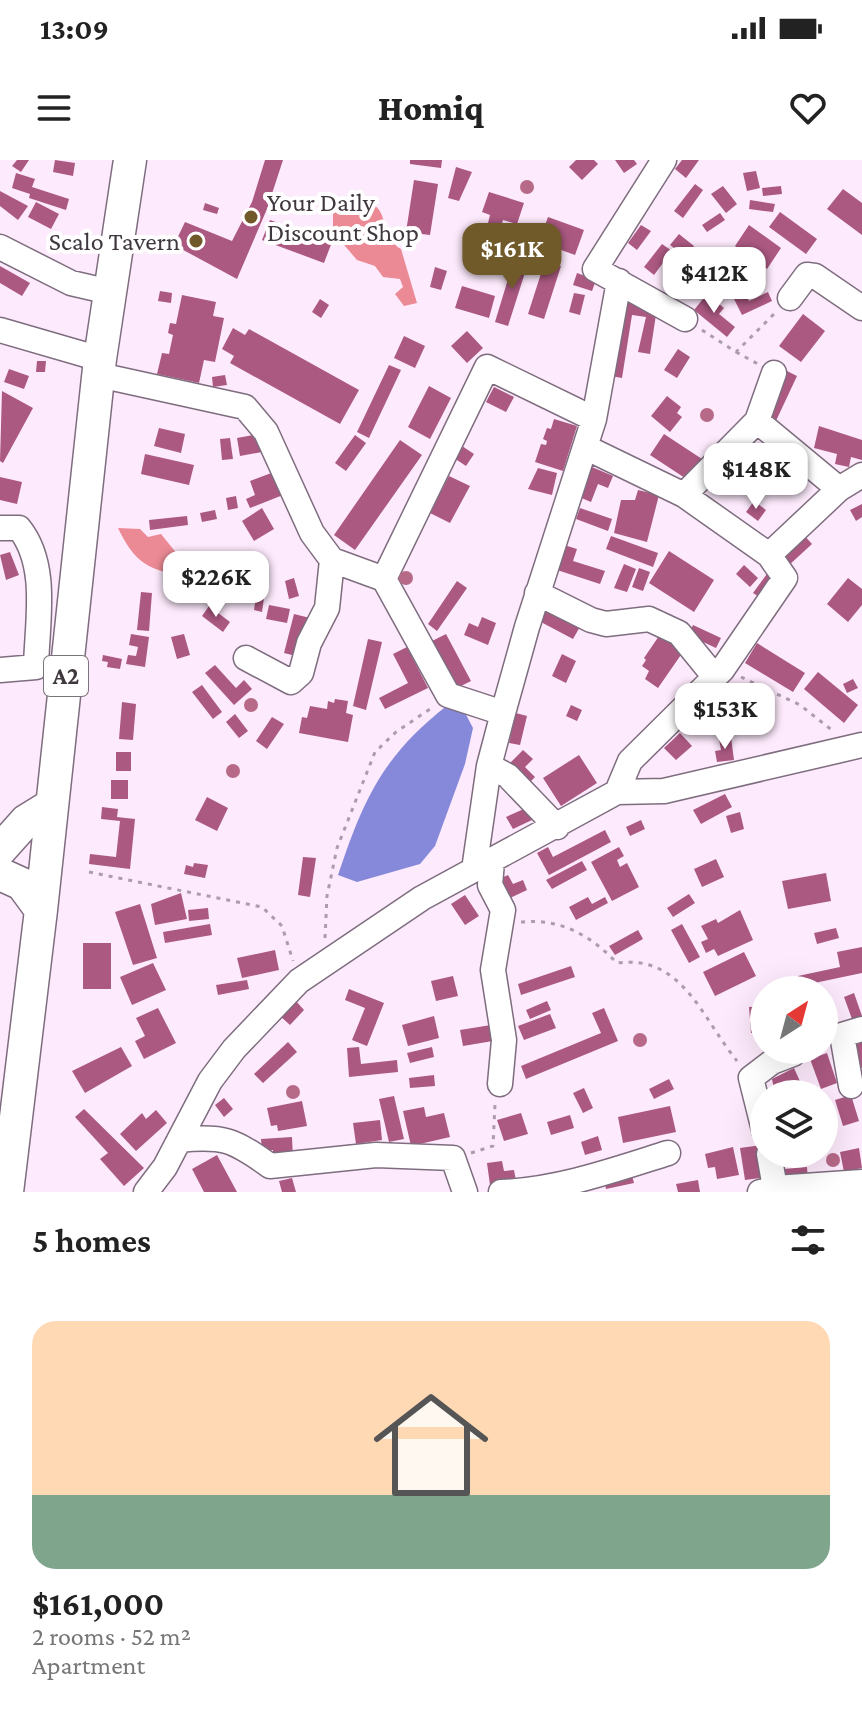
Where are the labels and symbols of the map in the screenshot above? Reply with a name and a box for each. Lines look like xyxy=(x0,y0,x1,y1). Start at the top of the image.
place label: Your Daily Discount Shop xyxy=(267,188,419,247)
marker: Your Daily Discount Shop xyxy=(242,208,260,226)
pin: $161K xyxy=(456,223,568,291)
place label: Scalo Tavern xyxy=(49,227,180,256)
marker: Scalo Tavern xyxy=(187,232,205,250)
pin: $412K xyxy=(658,247,770,315)
pin: $148K xyxy=(700,443,812,511)
pin: $226K xyxy=(160,551,272,619)
road number: A2 xyxy=(44,656,88,696)
pin: $153K xyxy=(669,683,781,751)
north arrow xyxy=(750,976,838,1064)

